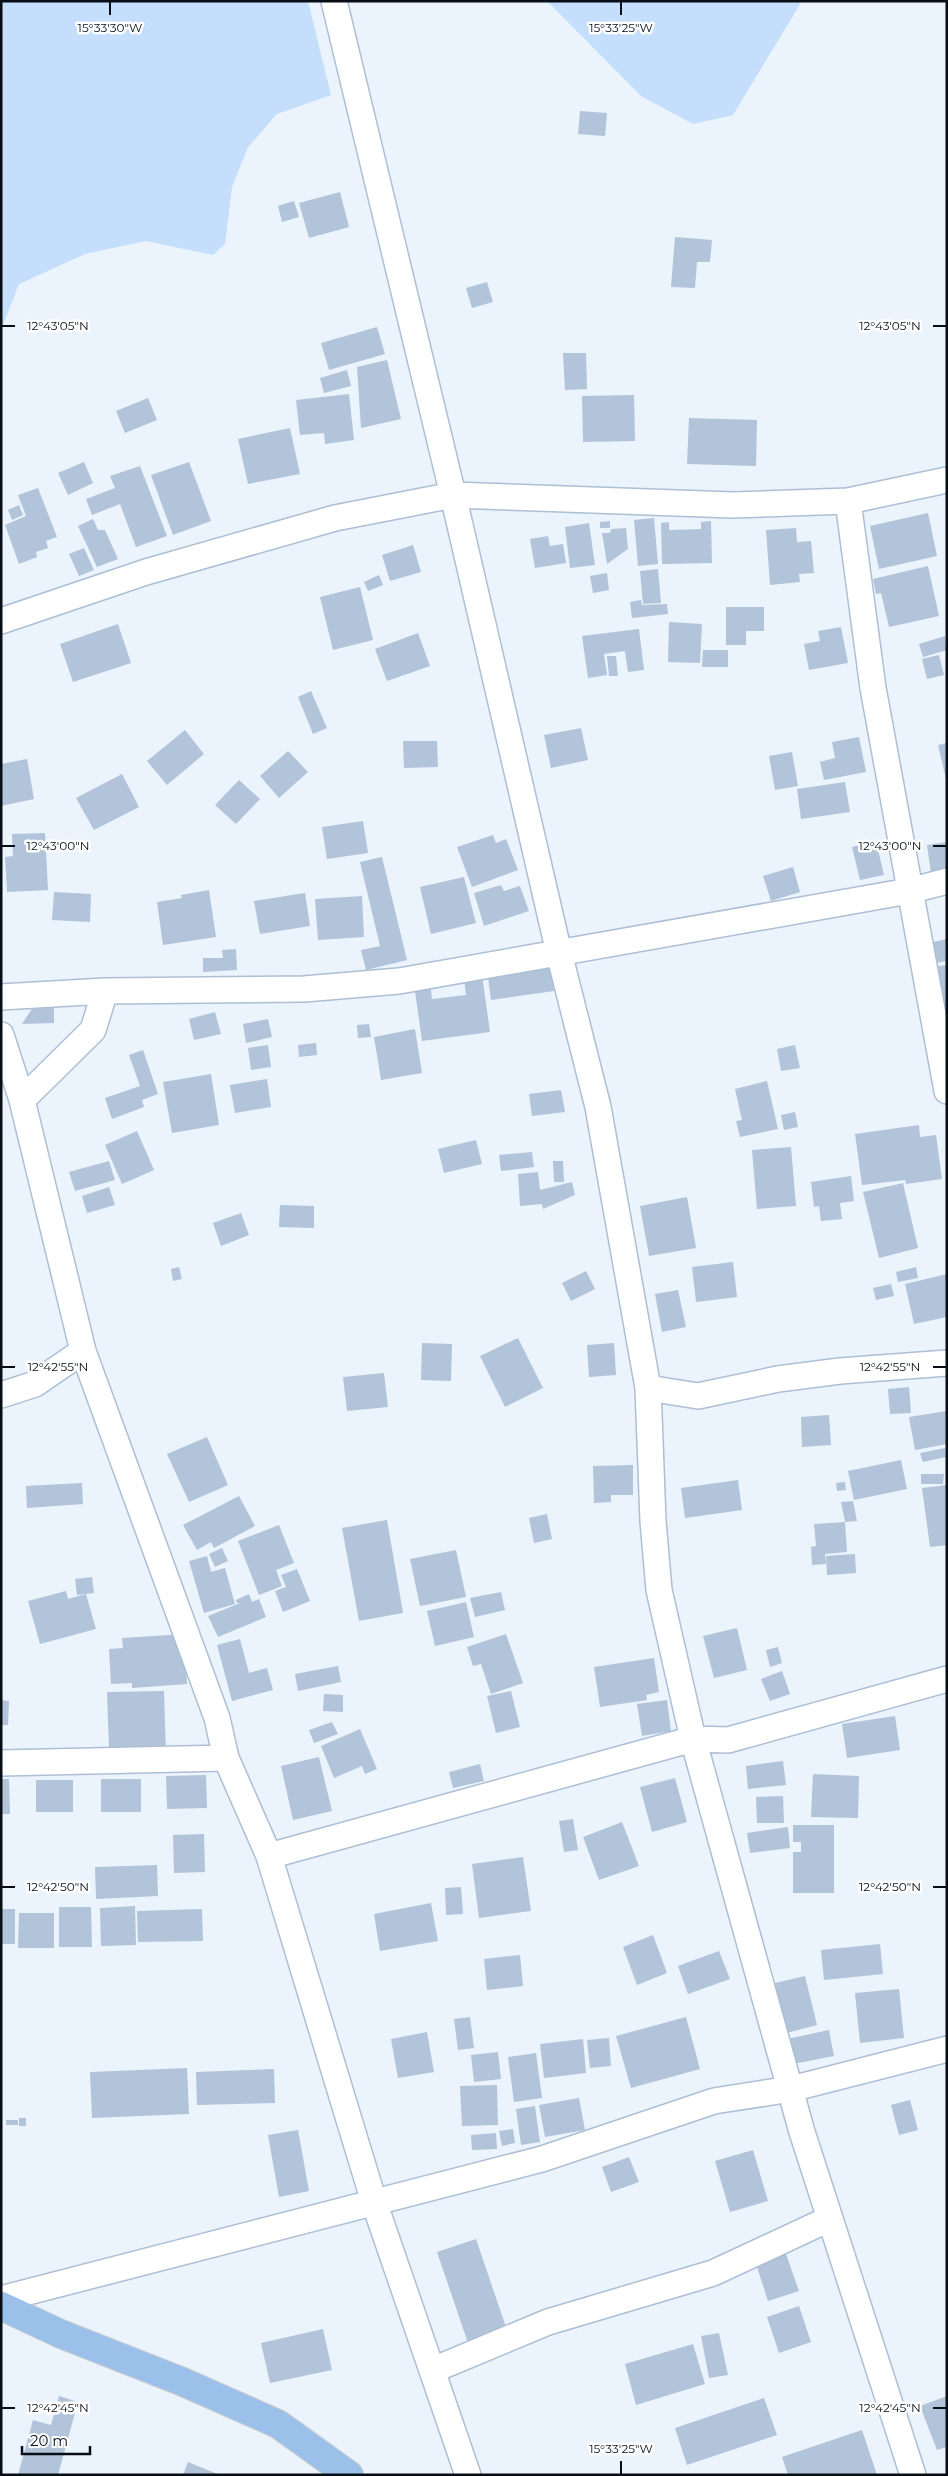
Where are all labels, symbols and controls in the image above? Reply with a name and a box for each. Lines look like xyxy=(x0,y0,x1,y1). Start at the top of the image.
text: 15°33'30"W xyxy=(78,20,142,35)
text: 15°33'25"W xyxy=(589,20,653,35)
text: 12°43'05"N xyxy=(27,318,89,333)
text: 12°43'05"N xyxy=(859,318,921,333)
text: 12°43'00"N xyxy=(27,838,89,853)
text: 12°43'00"N xyxy=(859,838,921,853)
text: 12°42'55"N xyxy=(28,1359,88,1374)
text: 12°42'55"N xyxy=(860,1359,920,1374)
text: 12°42'50"N xyxy=(27,1879,89,1894)
text: 12°42'50"N xyxy=(859,1879,921,1894)
text: 12°42'45"N xyxy=(27,2400,89,2415)
text: 12°42'45"N xyxy=(859,2400,921,2415)
scale bar xyxy=(22,2424,90,2456)
text: 20 m xyxy=(30,2431,68,2450)
text: 15°33'25"W xyxy=(589,2441,653,2456)

